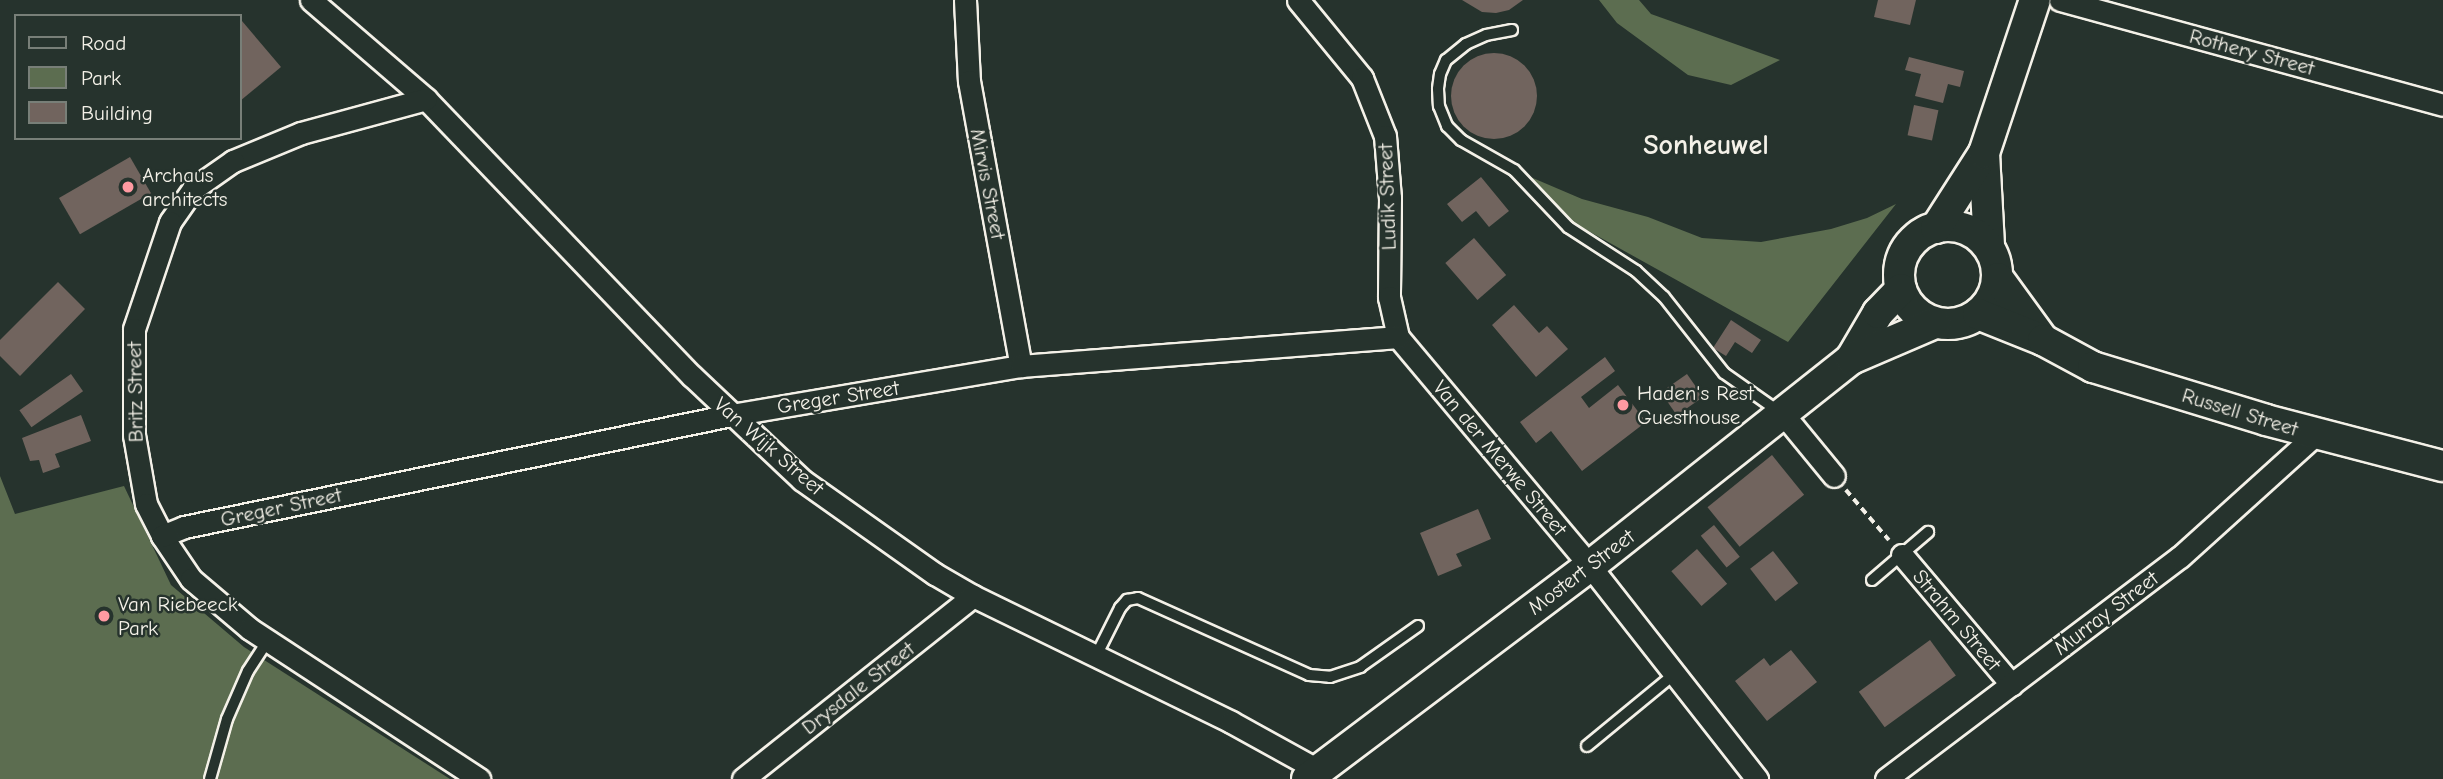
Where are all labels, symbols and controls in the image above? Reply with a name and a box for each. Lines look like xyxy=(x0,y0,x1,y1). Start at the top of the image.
legend xyxy=(14,14,242,140)
street label: Rothery Street xyxy=(2187,23,2317,81)
text: Road xyxy=(81,31,126,55)
text: Park xyxy=(81,66,121,90)
text: Building xyxy=(81,101,153,125)
street label: Mirvis Street xyxy=(965,126,1011,242)
district label: Sonheuwel xyxy=(1643,128,1769,162)
street label: Ludik Street xyxy=(1373,143,1401,251)
place label: Archaus architects xyxy=(142,162,227,212)
marker: Archaus architects xyxy=(120,179,136,195)
street label: Britz Street xyxy=(122,341,148,443)
street label: Greger Street xyxy=(775,375,901,419)
street label: Van der Merwe Street xyxy=(1428,375,1572,541)
place label: Haden's Rest Guesthouse xyxy=(1637,380,1754,430)
street label: Russell Street xyxy=(2179,382,2301,442)
street label: Van Wijk Street xyxy=(709,391,829,501)
marker: Haden's Rest Guesthouse xyxy=(1615,397,1631,413)
street label: Greger Street xyxy=(218,482,344,532)
street label: Mostert Street xyxy=(1523,524,1639,620)
street label: Strahm Street xyxy=(1907,564,2007,676)
street label: Murray Street xyxy=(2049,565,2163,661)
place label: Van Riebeeck Park xyxy=(118,591,238,641)
marker: Van Riebeeck Park xyxy=(96,608,112,624)
street label: Drysdale Street xyxy=(797,636,919,740)

